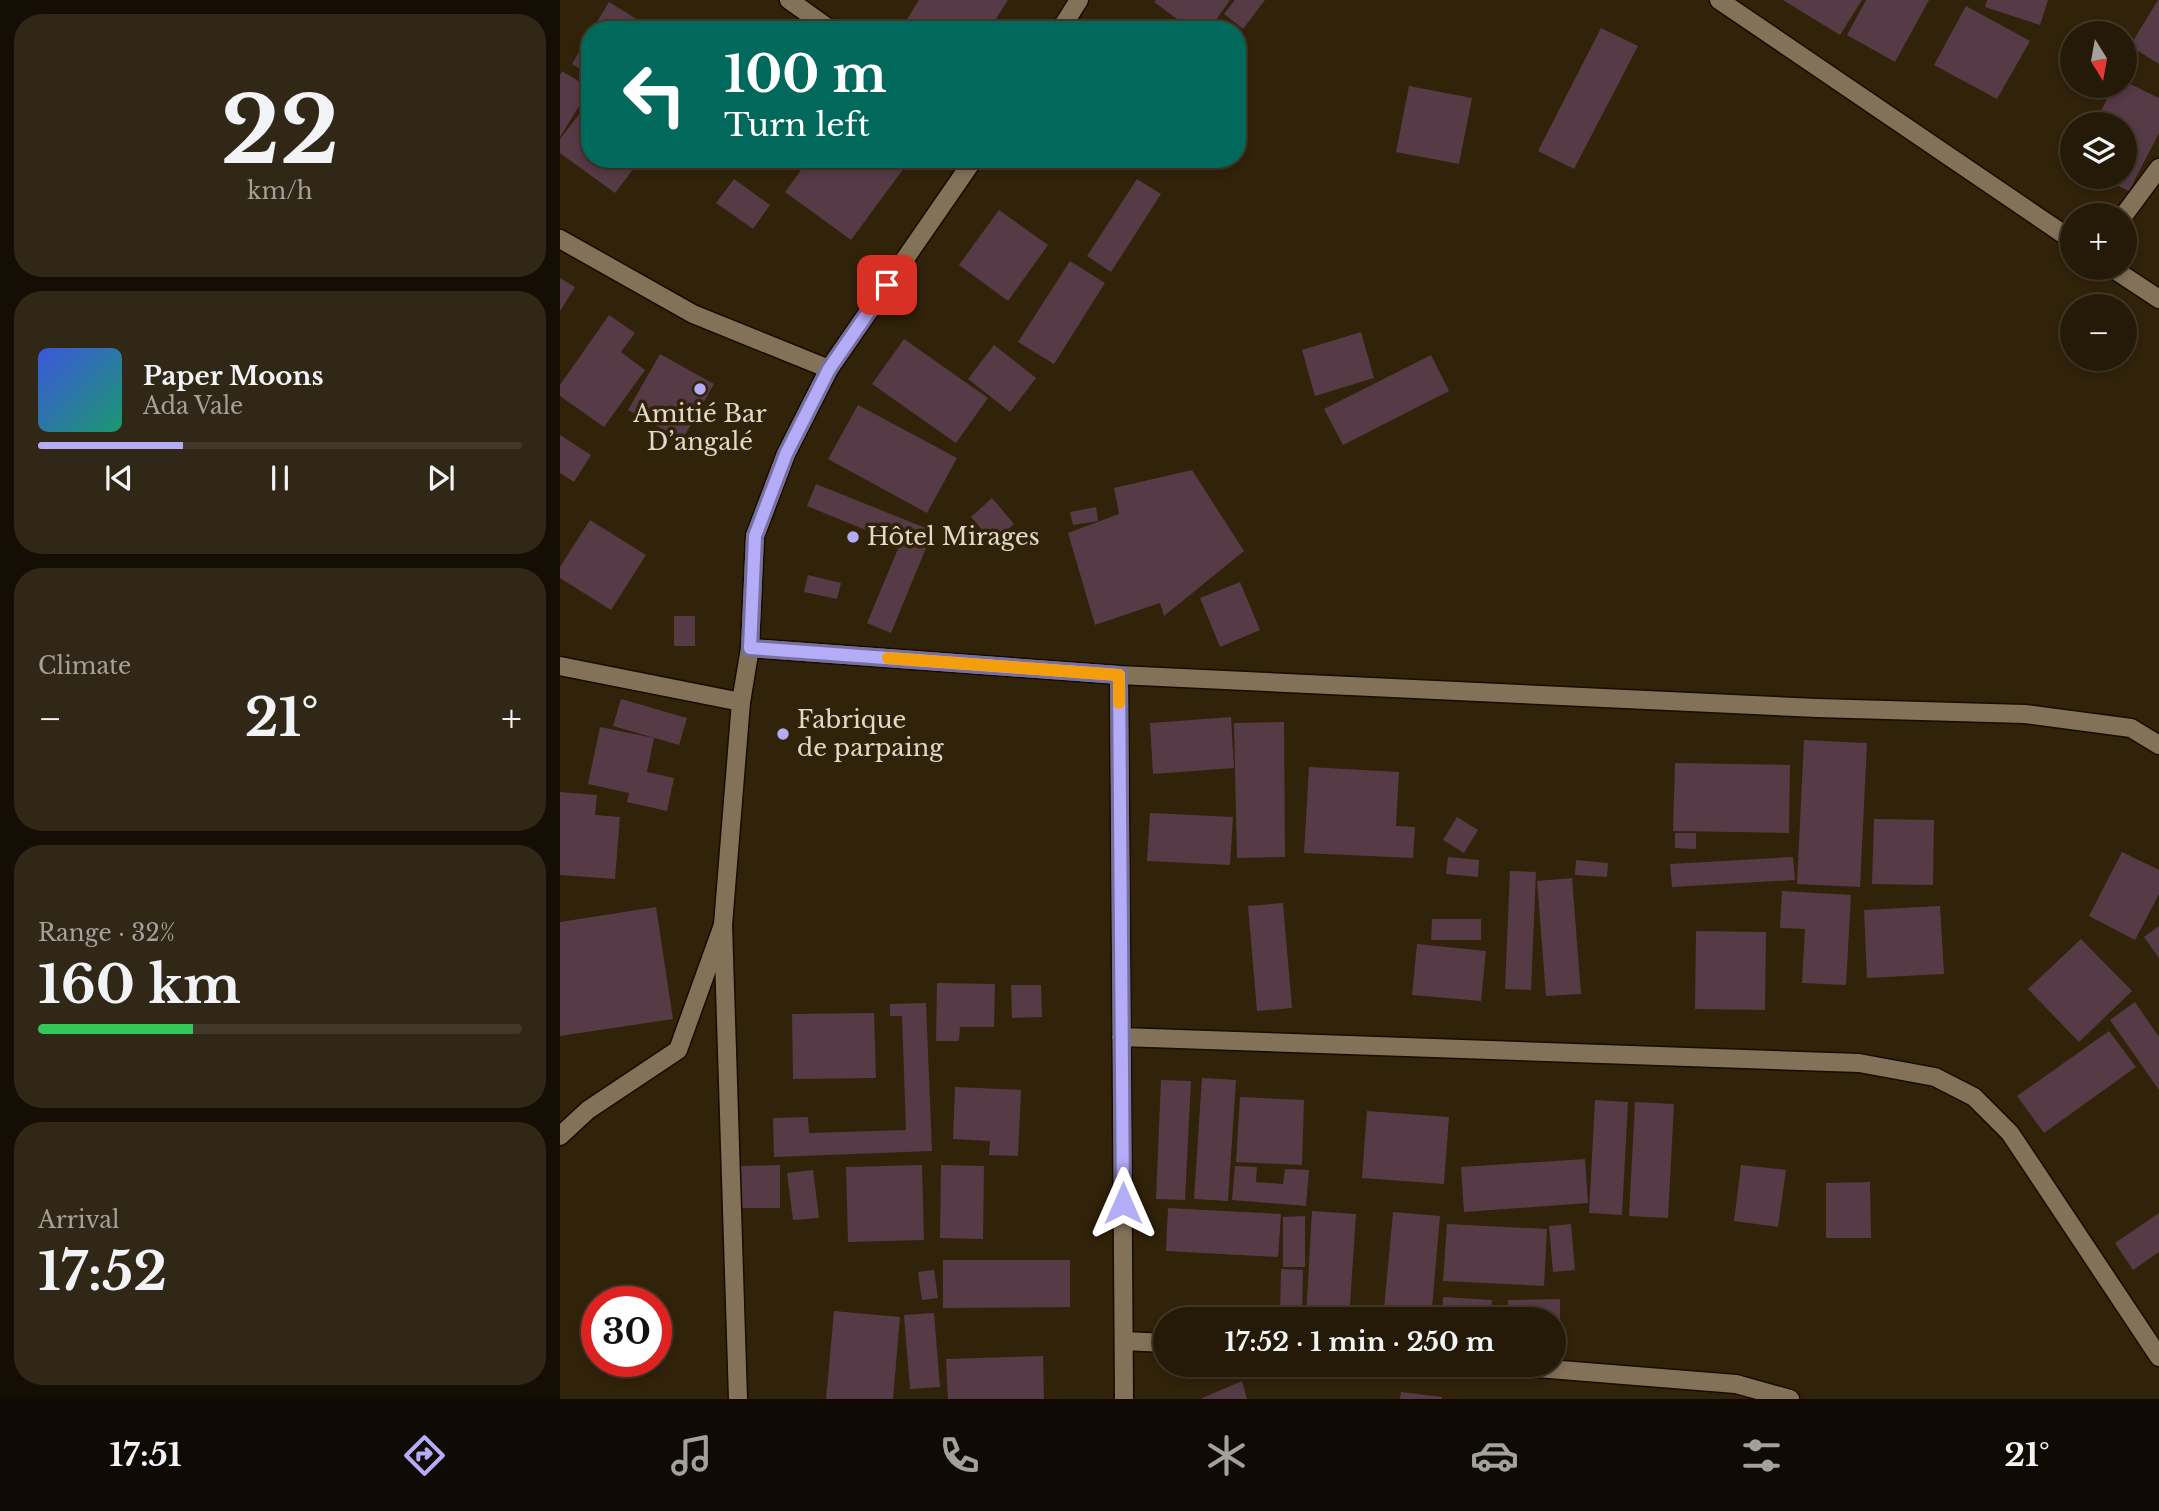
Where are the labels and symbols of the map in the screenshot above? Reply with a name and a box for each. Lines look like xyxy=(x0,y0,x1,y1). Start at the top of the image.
north arrow xyxy=(2060,21,2137,98)
pin xyxy=(857,255,917,315)
marker: Amitié Bar D’angalé xyxy=(692,381,708,397)
place label: Amitié Bar D’angalé xyxy=(632,399,767,456)
place label: Hôtel Mirages xyxy=(867,522,1040,551)
marker: Hôtel Mirages xyxy=(845,529,861,545)
place label: Fabrique de parpaing xyxy=(797,705,944,762)
marker: Fabrique de parpaing xyxy=(775,726,791,742)
position arrow xyxy=(1086,1166,1160,1240)
speed limit sign: 30 xyxy=(581,1286,672,1377)

